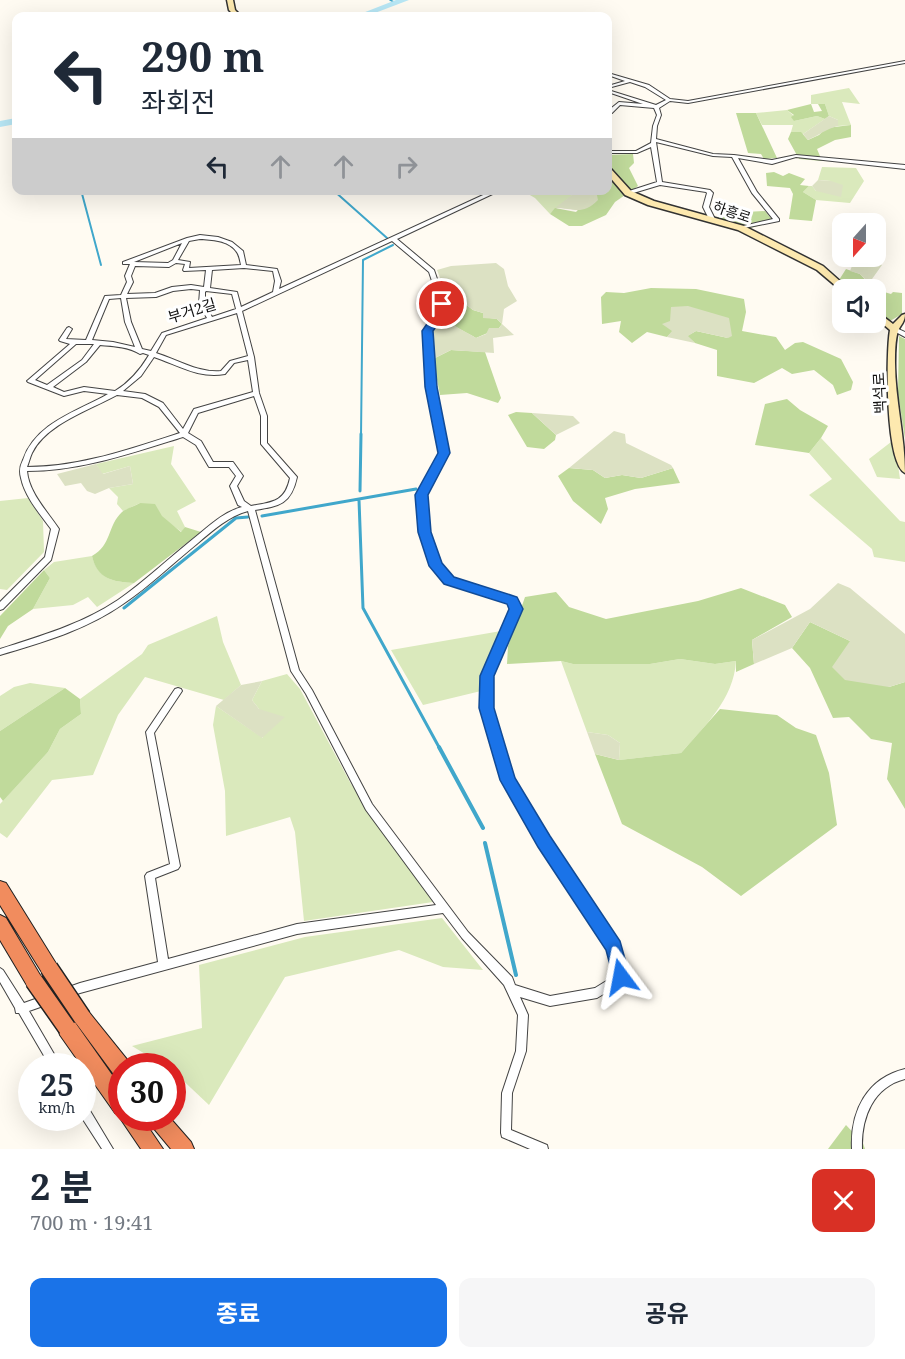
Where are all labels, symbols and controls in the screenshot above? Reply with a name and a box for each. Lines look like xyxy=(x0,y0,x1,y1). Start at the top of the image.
text: 290 m xyxy=(141,27,265,84)
icon: left xyxy=(42,36,120,114)
text: 좌회전 xyxy=(141,83,216,120)
icon: left xyxy=(201,150,234,183)
icon: ahead xyxy=(264,150,297,183)
icon: ahead xyxy=(327,150,360,183)
icon: right xyxy=(390,150,423,183)
street label: 하흥로 xyxy=(711,196,754,227)
north arrow xyxy=(832,213,886,267)
map controls xyxy=(832,213,886,333)
pin xyxy=(416,278,467,329)
button: sound xyxy=(832,279,886,333)
icon: arrive xyxy=(425,287,458,320)
street label: 부거2길 xyxy=(165,293,218,327)
street label: 백석로 xyxy=(868,372,890,414)
position arrow xyxy=(589,945,653,1009)
speed limit sign: 30 xyxy=(108,1053,186,1131)
text: 25 xyxy=(40,1064,74,1105)
text: km/h xyxy=(39,1097,75,1117)
text: 2 분 xyxy=(30,1162,93,1211)
button: close xyxy=(812,1169,875,1232)
text: 700 m · 19:41 xyxy=(30,1209,153,1236)
button: 종료 xyxy=(30,1278,447,1347)
button: 공유 xyxy=(459,1278,875,1347)

